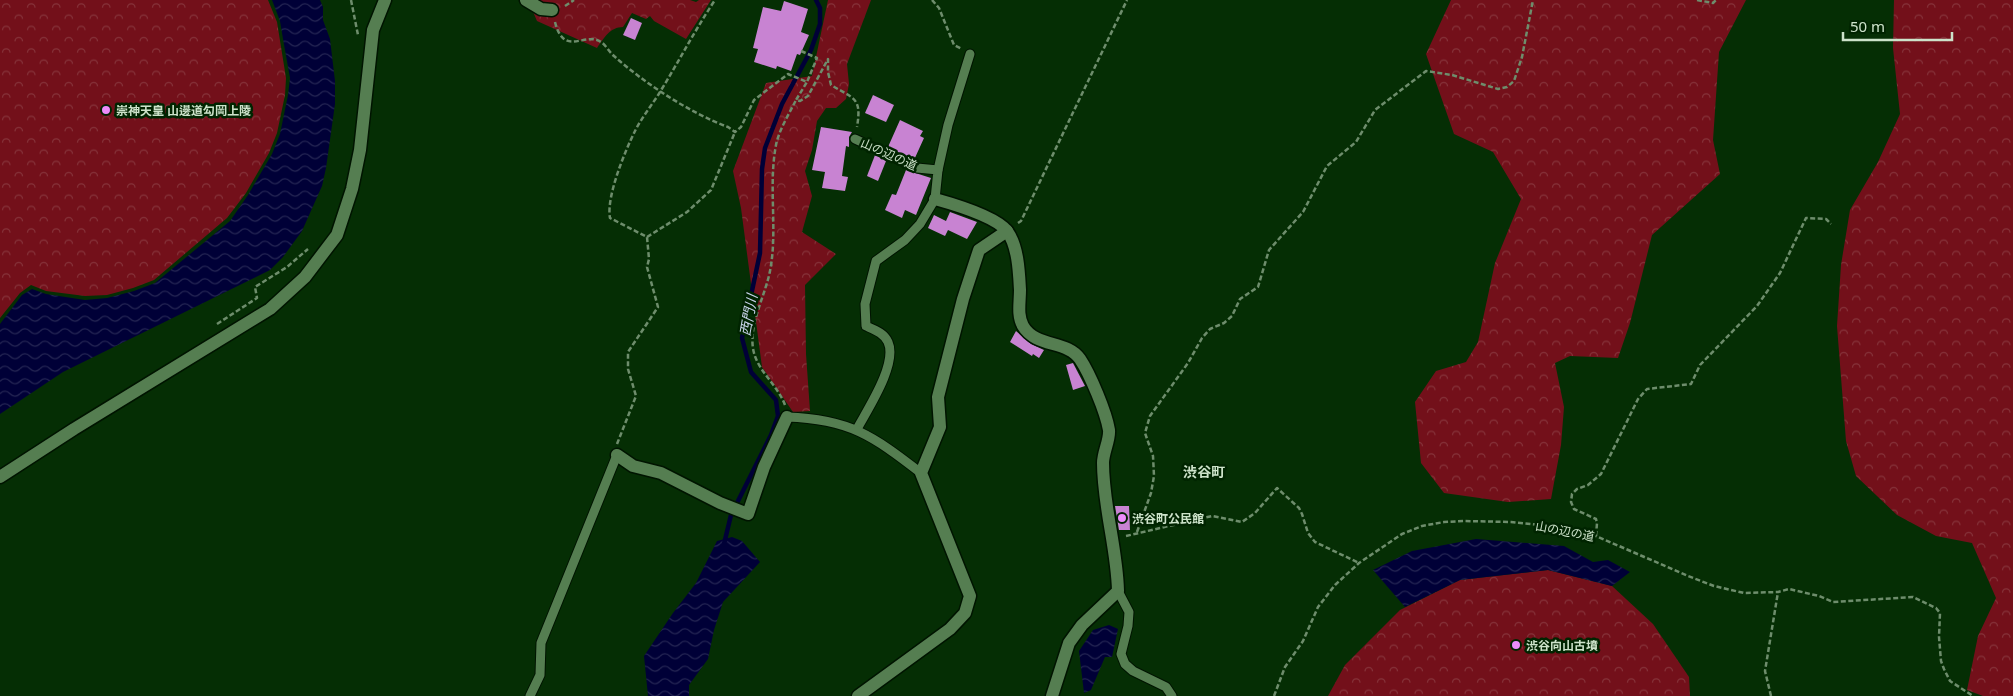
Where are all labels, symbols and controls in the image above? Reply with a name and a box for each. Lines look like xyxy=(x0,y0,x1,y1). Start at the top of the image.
scale bar xyxy=(1843,10,1952,42)
text: 50 m xyxy=(1850,16,1885,36)
place label: 崇神天皇 山邊道勾岡上陵 xyxy=(116,102,251,119)
marker: 崇神天皇 山邊道勾岡上陵 xyxy=(100,104,112,116)
street label: 山の辺の道 xyxy=(858,134,920,174)
water label: 西門川 xyxy=(735,291,761,337)
district label: 渋谷町 xyxy=(1183,462,1225,481)
place label: 渋谷町公民館 xyxy=(1132,510,1204,527)
marker: 渋谷町公民館 xyxy=(1116,512,1128,524)
street label: 山の辺の道 xyxy=(1534,517,1596,545)
place label: 渋谷向山古墳 xyxy=(1526,637,1598,654)
marker: 渋谷向山古墳 xyxy=(1510,639,1522,651)

